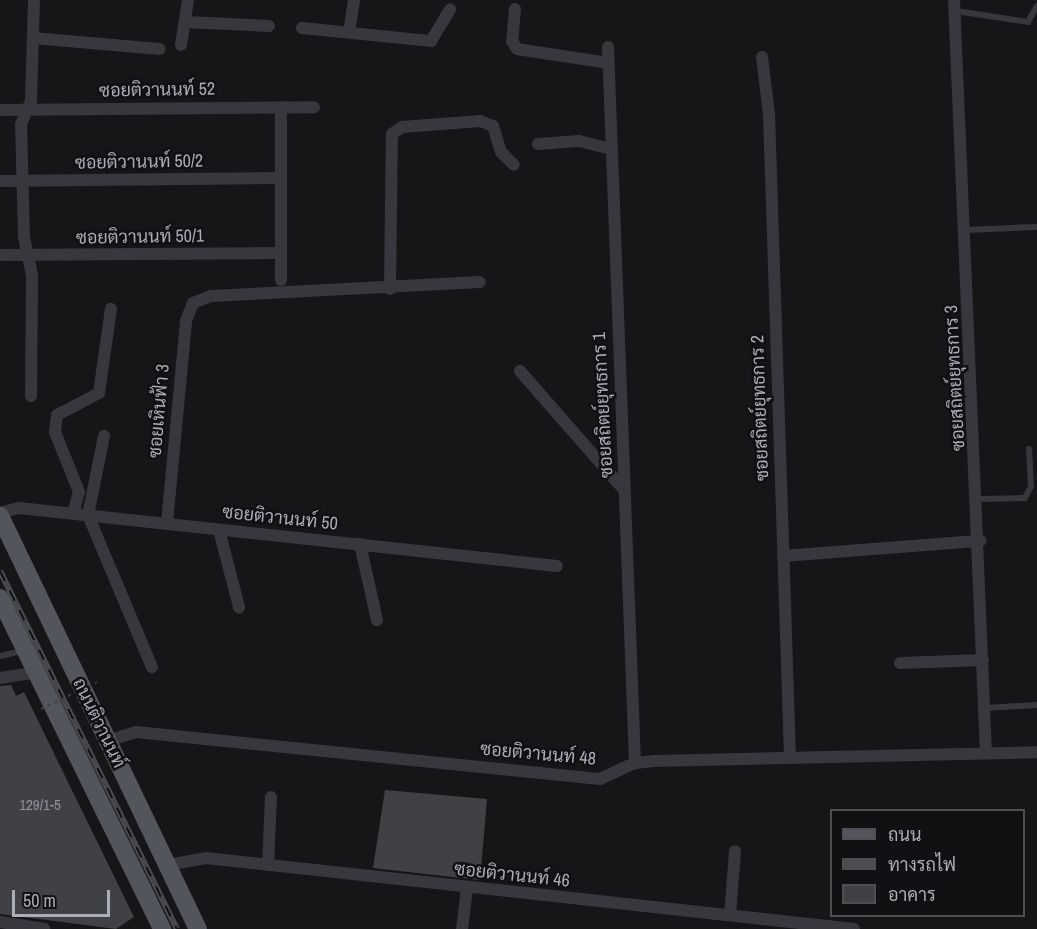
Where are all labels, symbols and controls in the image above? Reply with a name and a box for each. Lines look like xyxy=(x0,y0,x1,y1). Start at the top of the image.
street label: ซอยติวานนท์ 52 xyxy=(99,78,215,102)
street label: ซอยติวานนท์ 50/2 xyxy=(75,150,203,174)
street label: ซอยติวานนท์ 50/1 xyxy=(76,225,204,249)
street label: ซอยสถิตย์ยุทธการ 3 xyxy=(940,304,970,452)
street label: ซอยสถิตย์ยุทธการ 1 xyxy=(588,331,618,479)
street label: ซอยสถิตย์ยุทธการ 2 xyxy=(747,335,773,481)
street label: ซอยเหินฟ้า 3 xyxy=(144,363,174,459)
street label: ซอยติวานนท์ 50 xyxy=(221,501,339,535)
street label: ถนนติวานนท์ xyxy=(68,675,130,771)
street label: ซอยติวานนท์ 48 xyxy=(479,738,597,770)
house number: 129/1-5 xyxy=(19,796,61,814)
legend xyxy=(830,809,1025,917)
text: ถนน xyxy=(888,822,921,847)
text: ทางรถไฟ xyxy=(888,852,956,877)
street label: ซอยติวานนท์ 46 xyxy=(453,858,571,892)
scale bar xyxy=(15,878,112,916)
text: อาคาร xyxy=(888,882,936,907)
text: 50 m xyxy=(23,888,56,913)

